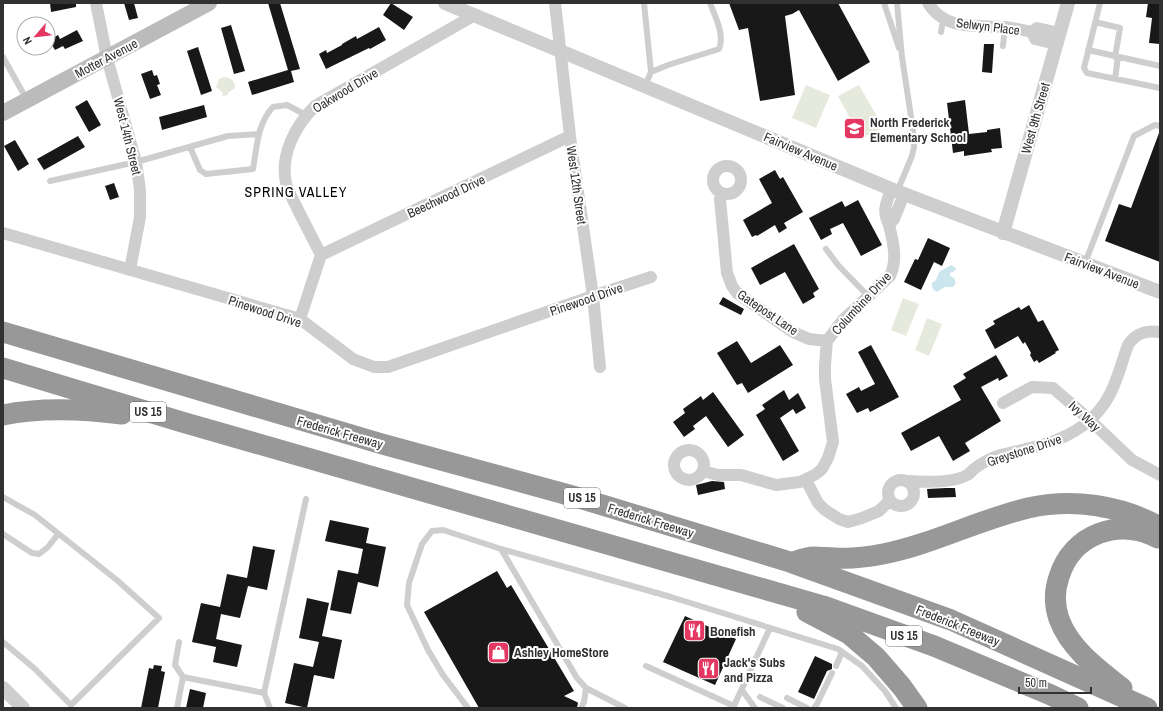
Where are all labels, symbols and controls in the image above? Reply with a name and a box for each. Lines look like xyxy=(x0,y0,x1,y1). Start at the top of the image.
street label: Selwyn Place xyxy=(955,14,1021,39)
north arrow xyxy=(16,16,56,56)
text: N xyxy=(19,35,35,47)
street label: Motter Avenue xyxy=(72,35,141,82)
street label: Oakwood Drive xyxy=(309,64,381,117)
street label: West 9th Street xyxy=(1017,81,1054,156)
street label: West 14th Street xyxy=(110,96,145,177)
place label: North Frederick Elementary School xyxy=(870,114,966,146)
school or university icon: North Frederick Elementary School xyxy=(842,116,868,142)
street label: Fairview Avenue xyxy=(761,128,840,175)
street label: West 12th Street xyxy=(563,145,590,226)
street label: Beechwood Drive xyxy=(404,171,488,222)
district label: SPRING VALLEY xyxy=(245,183,347,201)
street label: Fairview Avenue xyxy=(1062,248,1142,293)
street label: Columbine Drive xyxy=(828,268,895,338)
street label: Pinewood Drive xyxy=(548,279,625,320)
street label: Gatepost Lane xyxy=(734,286,802,339)
street label: Pinewood Drive xyxy=(226,292,304,331)
street label: Ivy Way xyxy=(1065,397,1105,436)
road number: US 15 xyxy=(130,402,166,422)
street label: Frederick Freeway xyxy=(295,412,386,453)
street label: Greystone Drive xyxy=(985,430,1064,471)
road number: US 15 xyxy=(564,488,600,508)
street label: Frederick Freeway xyxy=(606,499,696,542)
street label: Frederick Freeway xyxy=(913,601,1003,650)
restaurant icon: Bonefish xyxy=(681,618,707,644)
place label: Bonefish xyxy=(710,623,756,640)
road number: US 15 xyxy=(886,626,922,646)
shop icon: Ashley HomeStore xyxy=(486,639,512,665)
place label: Ashley HomeStore xyxy=(514,644,609,661)
place label: Jack's Subs and Pizza xyxy=(724,654,785,686)
restaurant icon: Jack's Subs and Pizza xyxy=(696,656,722,682)
scale bar xyxy=(1019,669,1091,695)
text: 50 m xyxy=(1025,675,1047,691)

